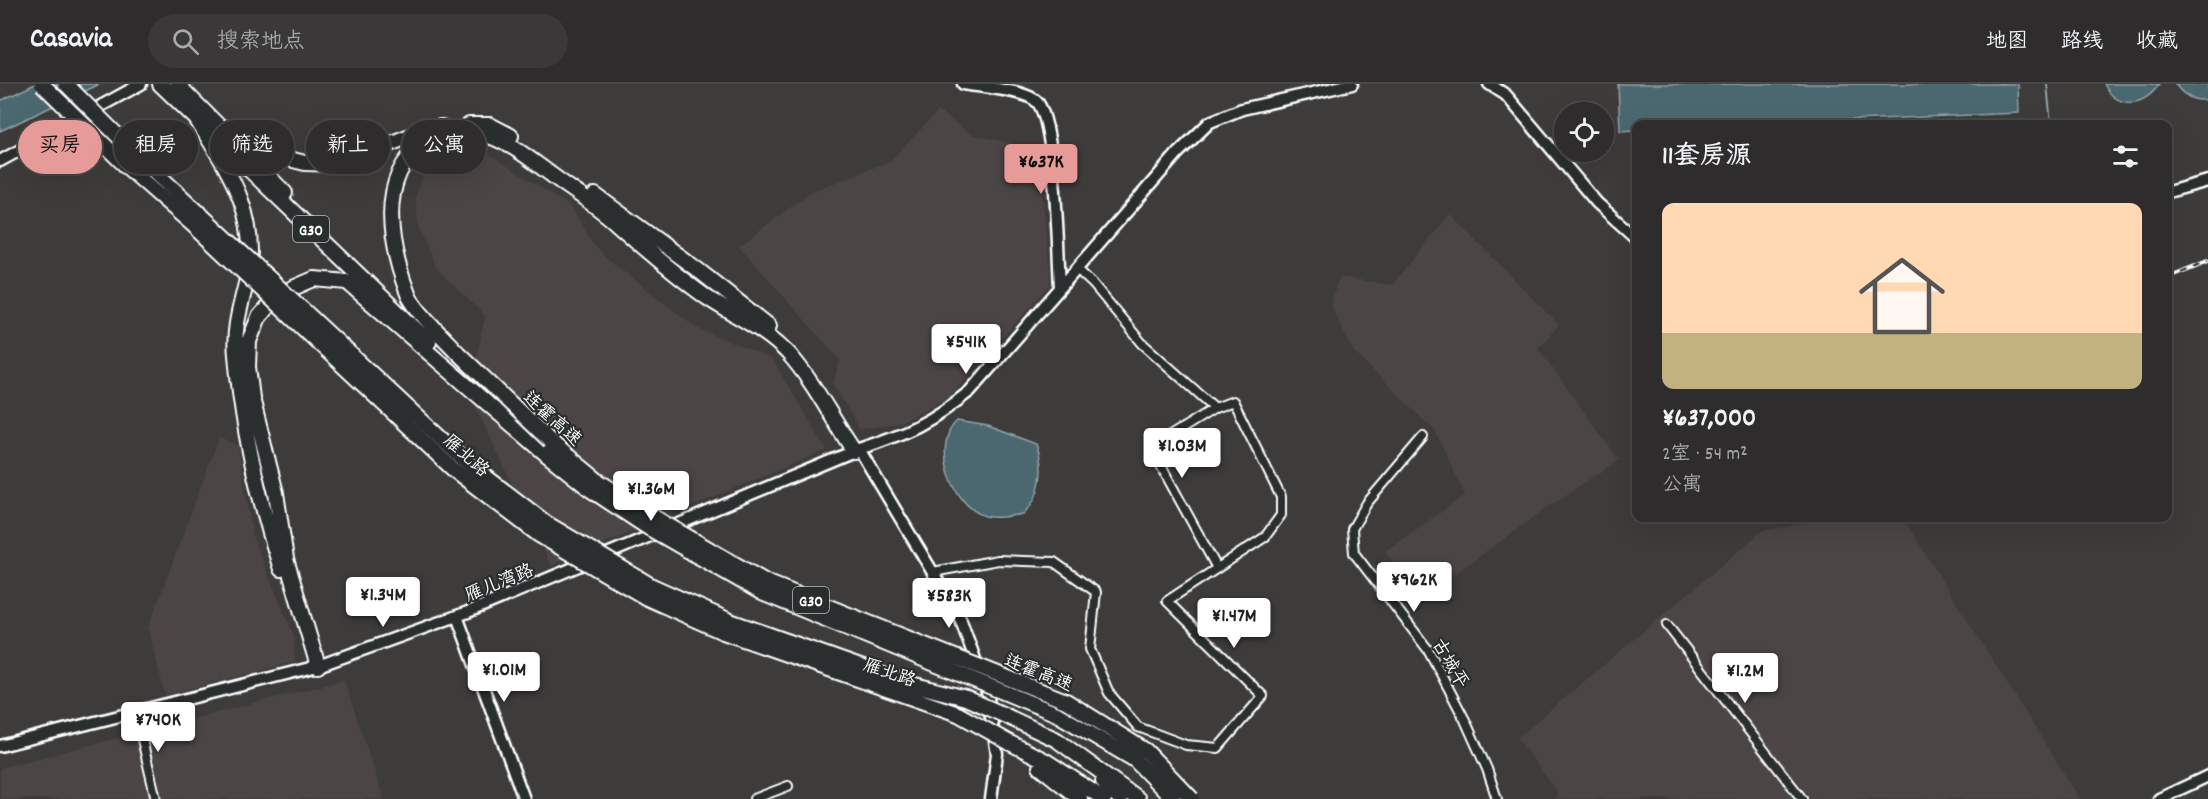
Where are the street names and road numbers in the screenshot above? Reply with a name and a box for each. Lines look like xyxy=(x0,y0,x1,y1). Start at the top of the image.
road number: G30 xyxy=(293,216,329,242)
street label: 连霍高速 xyxy=(516,386,586,453)
street label: 雁北路 xyxy=(437,430,494,484)
street label: 雁儿湾路 xyxy=(462,559,538,609)
road number: G30 xyxy=(793,587,829,613)
street label: 古城平 xyxy=(1425,635,1473,694)
street label: 连霍高速 xyxy=(1000,649,1076,699)
street label: 雁北路 xyxy=(860,654,919,695)

